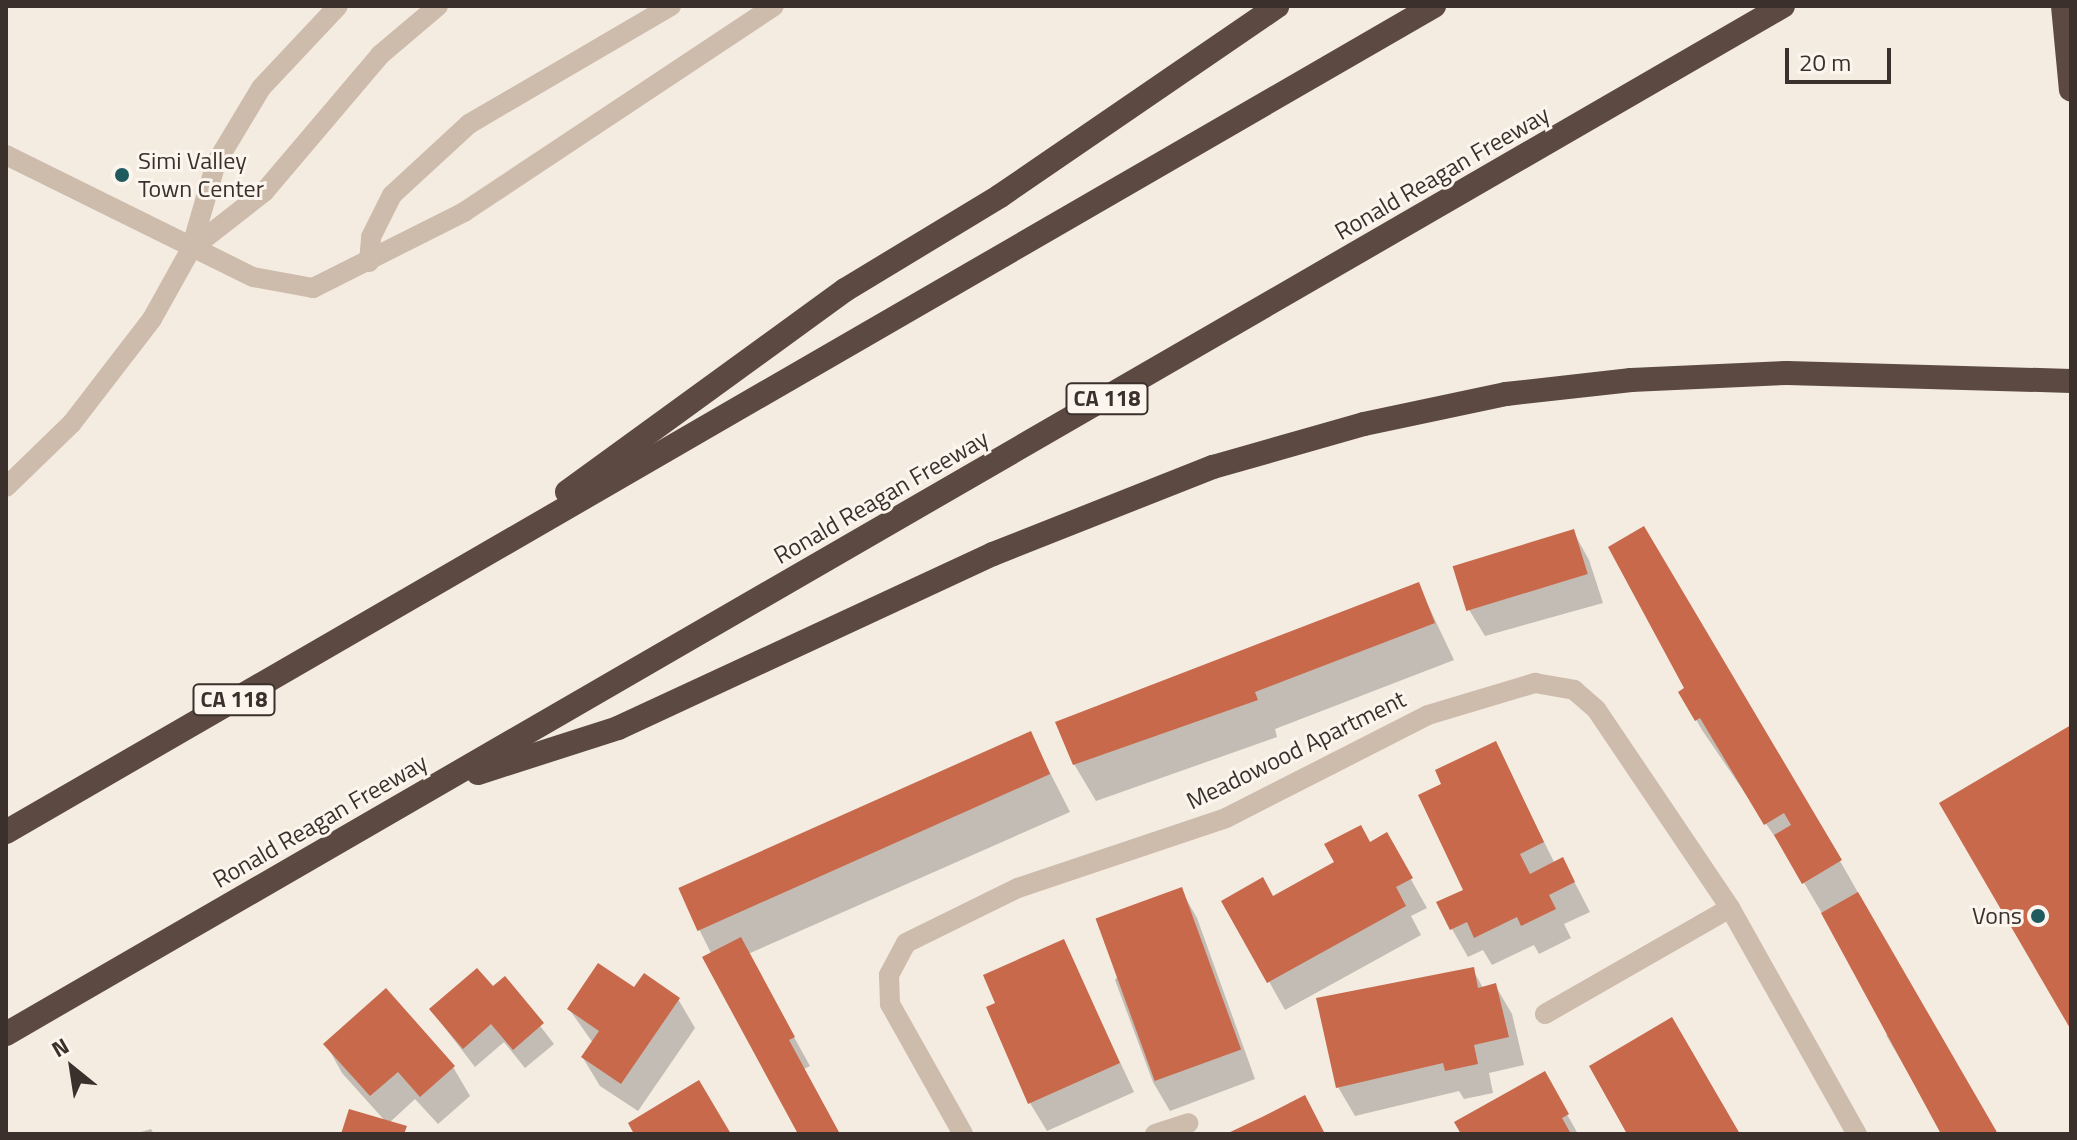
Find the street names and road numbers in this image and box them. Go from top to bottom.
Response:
street label: Ronald Reagan Freeway [1330,100,1554,246]
road number: CA 118 [1065,381,1149,417]
street label: Ronald Reagan Freeway [769,424,993,570]
road number: CA 118 [192,682,276,718]
street label: Meadowood Apartment [1182,684,1410,816]
street label: Ronald Reagan Freeway [208,748,432,894]

